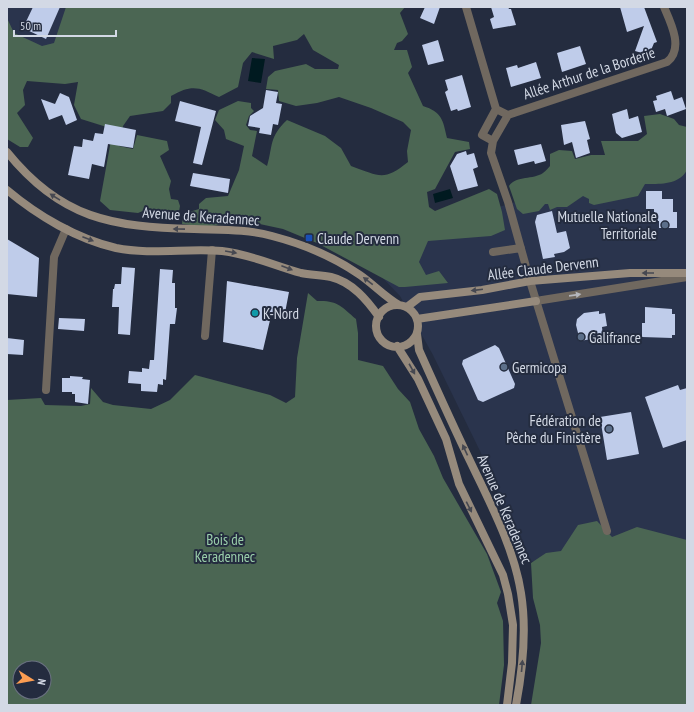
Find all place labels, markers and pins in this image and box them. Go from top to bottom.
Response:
place label: Mutuelle Nationale Territoriale [558,207,657,243]
marker: Mutuelle Nationale Territoriale [660,220,670,230]
place label: Claude Dervenn [317,229,399,248]
marker: Claude Dervenn [304,233,314,243]
place label: K-Nord [263,304,299,323]
marker: K-Nord [250,308,260,318]
place label: Galifrance [589,328,641,347]
marker: Galifrance [576,332,586,342]
place label: Germicopa [512,358,567,377]
marker: Germicopa [499,362,509,372]
place label: Fédération de Pêche du Finistère [506,411,601,447]
marker: Fédération de Pêche du Finistère [604,424,614,434]

